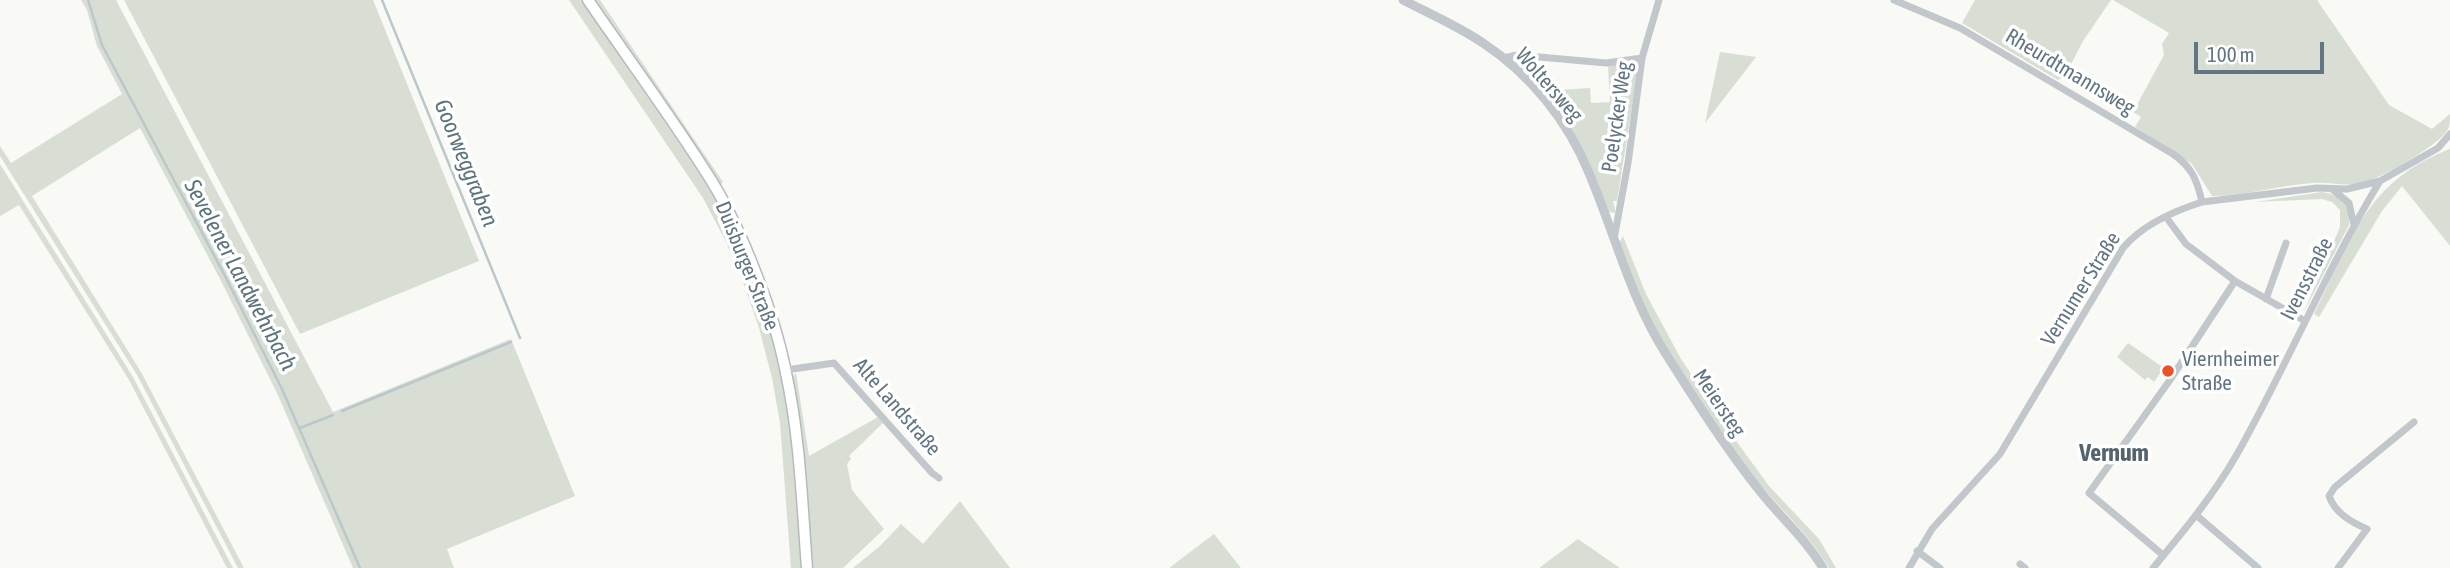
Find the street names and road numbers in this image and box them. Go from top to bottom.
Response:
street label: Rheurdtmannsweg [2001,24,2139,120]
street label: Woltersweg [1510,43,1588,127]
street label: Poelycker Weg [1597,60,1637,174]
street label: Duisburger Straße [710,198,784,334]
street label: Vernumer Straße [2036,228,2126,350]
street label: Ivensstraße [2275,233,2339,325]
street label: Alte Landstraße [848,353,946,461]
street label: Meiersteg [1687,364,1751,442]

